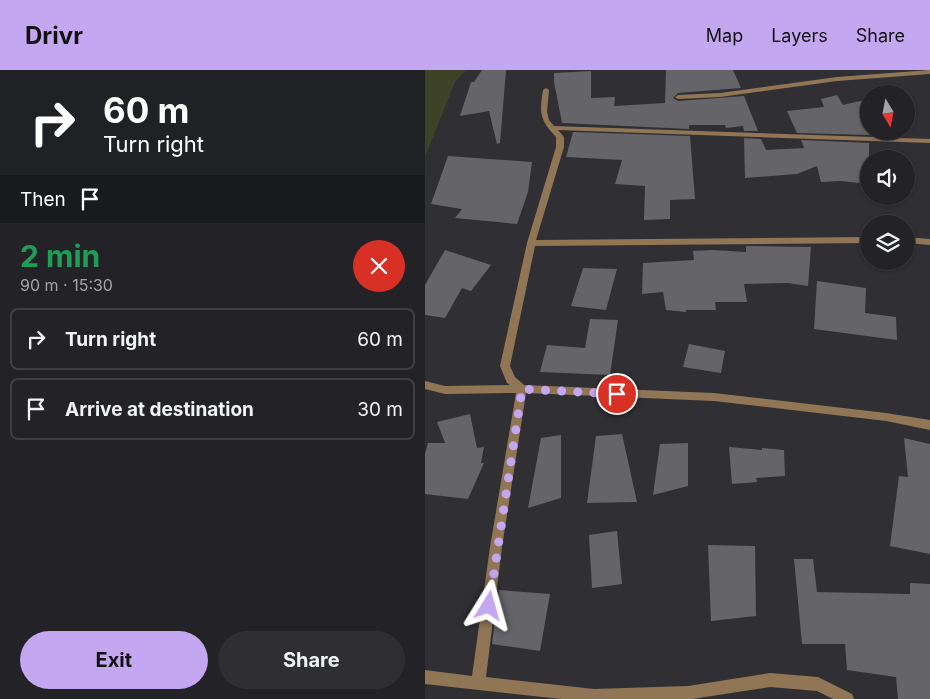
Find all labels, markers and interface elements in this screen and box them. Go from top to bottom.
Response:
text: Drivr [25,21,83,50]
text: Map [706,25,743,46]
text: Layers [771,25,828,46]
text: Share [856,25,905,46]
north arrow [860,85,915,140]
map controls [860,85,915,270]
text: 60 m [103,89,190,131]
icon: right [20,90,85,155]
text: Turn right [103,131,204,157]
button: sound [860,150,915,205]
icon: arrive [76,185,104,213]
text: Then [20,188,66,211]
button: layers [860,215,915,270]
text: 2 min [20,238,100,274]
button: close [353,240,405,292]
text: 90 m · 15:30 [20,275,113,295]
icon: right [22,325,50,353]
text: Turn right [65,328,156,351]
text: 60 m [357,328,403,351]
pin [596,373,638,415]
icon: arrive [603,380,631,408]
icon: arrive [22,395,50,423]
text: Arrive at destination [65,398,254,421]
text: 30 m [357,398,403,421]
position arrow [462,579,514,631]
button: Exit [20,631,208,689]
button: Share [218,631,405,689]

